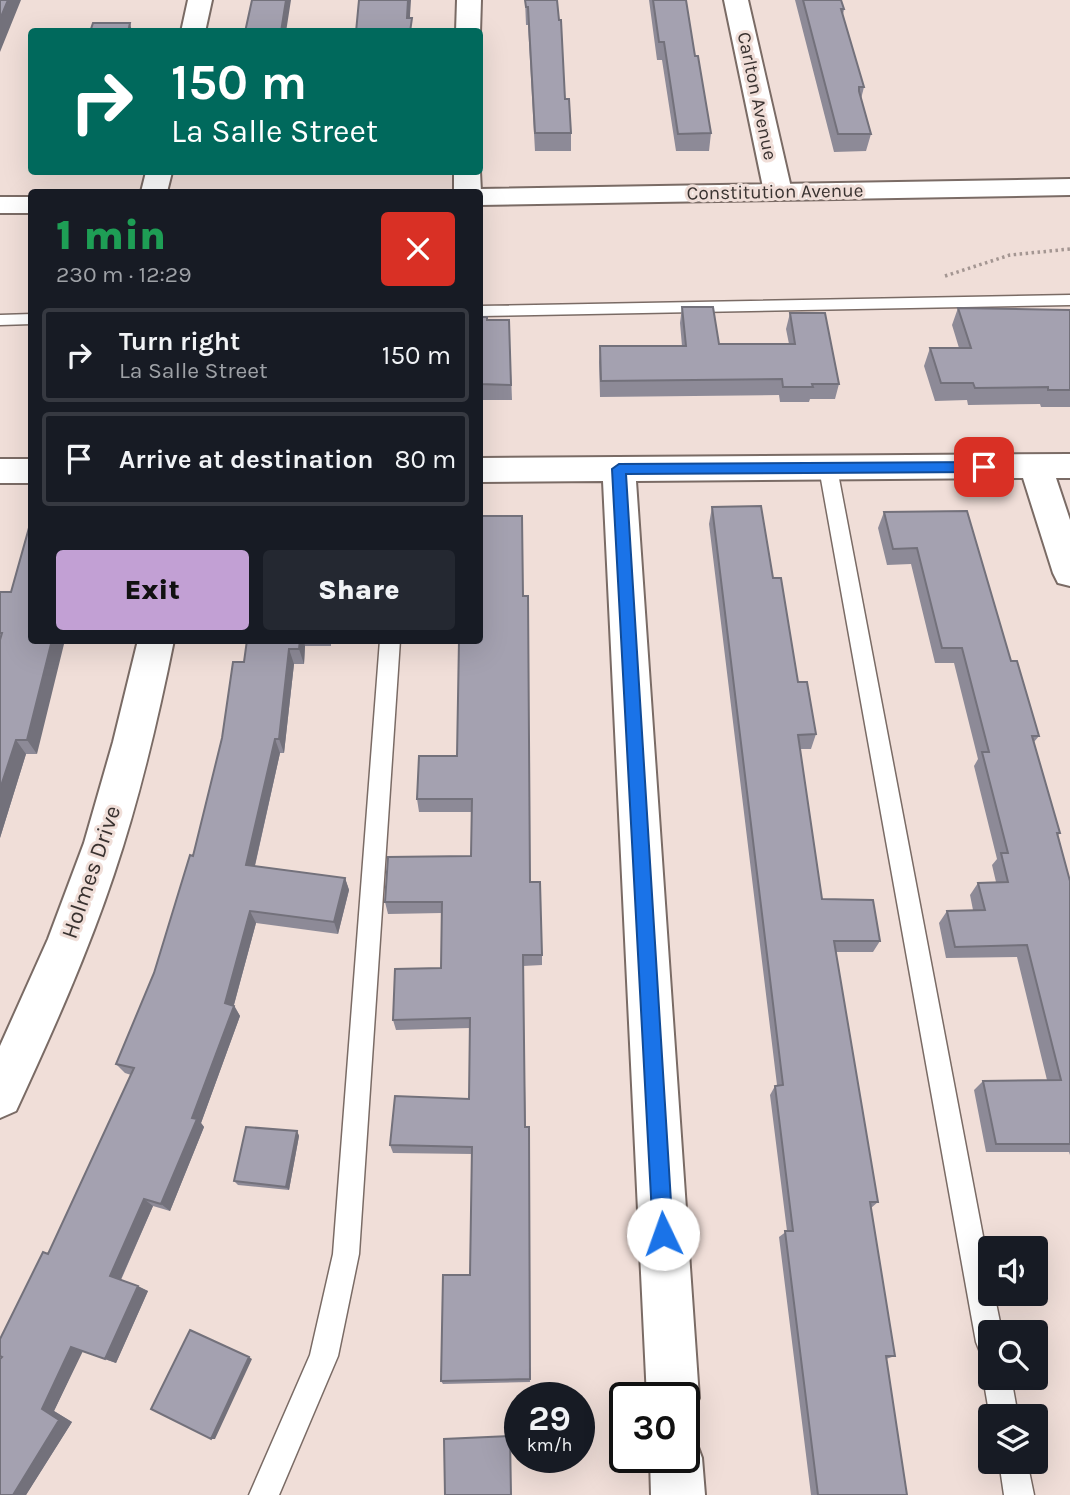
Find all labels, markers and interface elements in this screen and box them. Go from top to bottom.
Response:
street label: Carlton Avenue [733,30,781,162]
text: 150 m [171,54,307,111]
icon: right [56,56,147,147]
text: La Salle Street [171,113,378,150]
street label: Constitution Avenue [687,179,863,205]
text: 1 min [56,210,166,260]
button: close [381,212,455,286]
text: 230 m · 12:29 [56,261,191,288]
text: Turn right [119,326,240,357]
icon: right [60,336,98,374]
text: 150 m [382,340,451,371]
text: La Salle Street [119,357,268,384]
pin [954,437,1014,497]
icon: arrive [60,440,98,478]
text: Arrive at destination [119,444,373,475]
text: 80 m [394,444,456,475]
icon: arrive [965,448,1003,486]
button: Exit [56,550,249,630]
button: Share [263,550,455,630]
street label: Holmes Drive [56,802,126,942]
position arrow [626,1197,700,1271]
map controls [978,1236,1048,1474]
button: sound [978,1236,1048,1306]
button: search [978,1320,1048,1390]
speed limit sign: 30 [609,1382,700,1473]
text: 29 [528,1398,571,1439]
button: layers [978,1404,1048,1474]
text: km/h [527,1434,572,1456]

